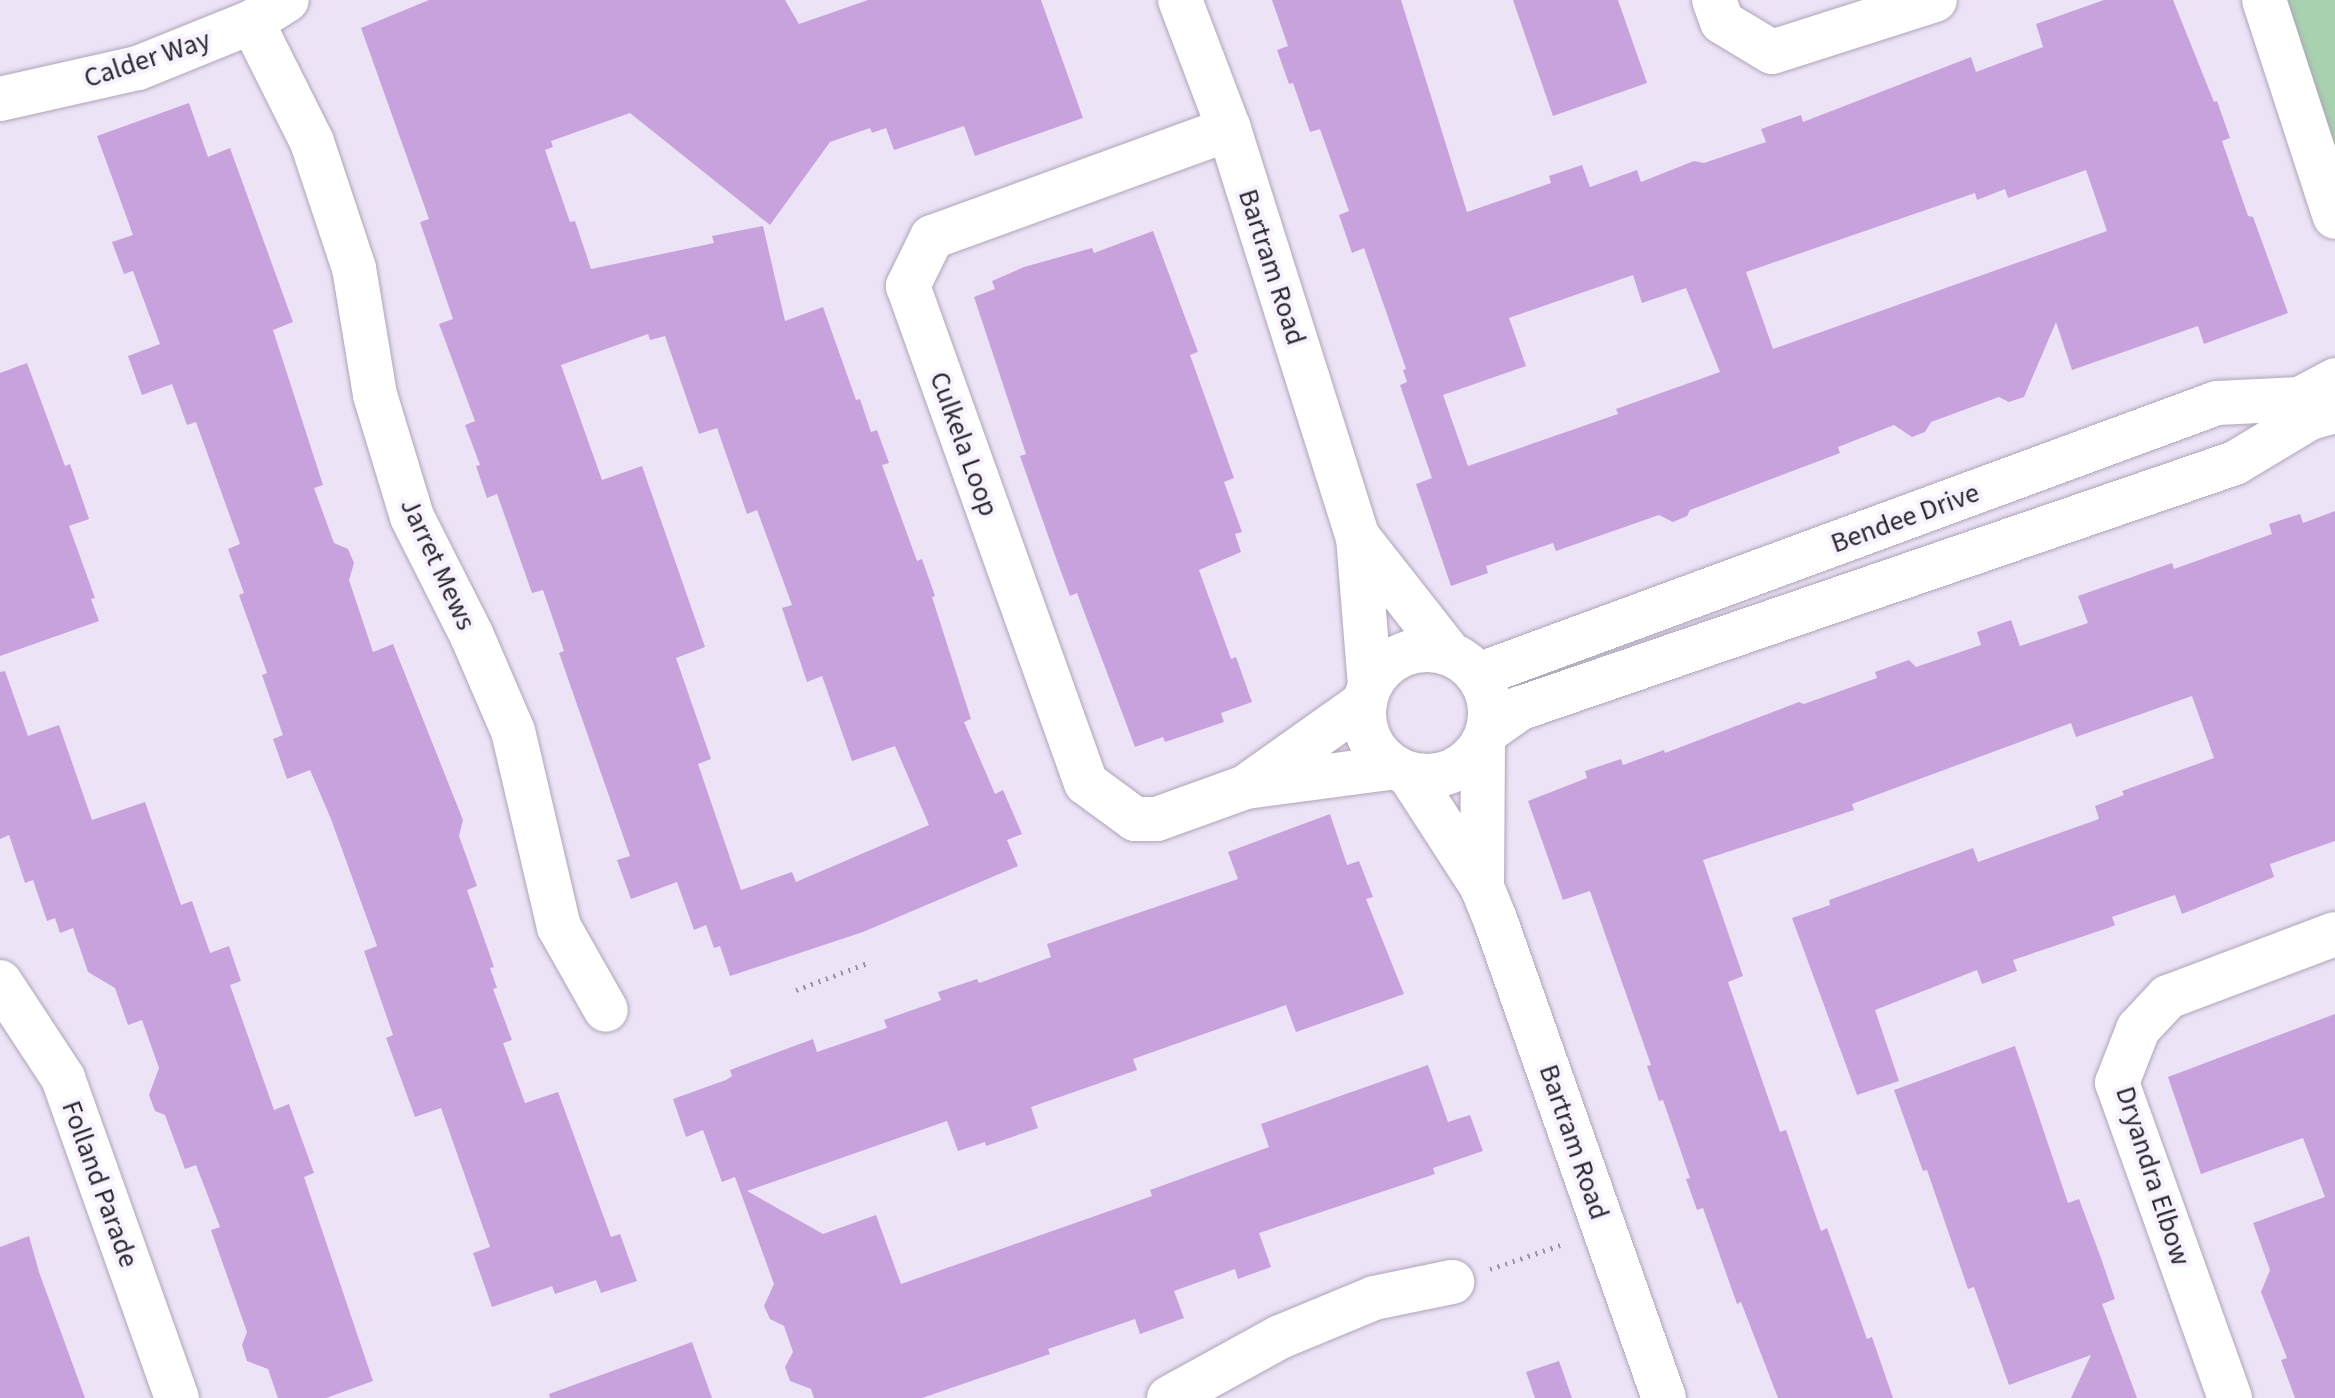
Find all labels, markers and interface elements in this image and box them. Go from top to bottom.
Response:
street label: Calder Way [80,23,214,95]
street label: Bartram Road [1231,185,1313,349]
street label: Culkela Loop [922,367,1006,521]
street label: Bendee Drive [1826,476,1984,560]
street label: Jarret Mews [393,493,483,635]
street label: Bartram Road [1532,1060,1616,1224]
street label: Dryandra Elbow [2108,1082,2198,1270]
street label: Folland Parade [54,1096,146,1272]

